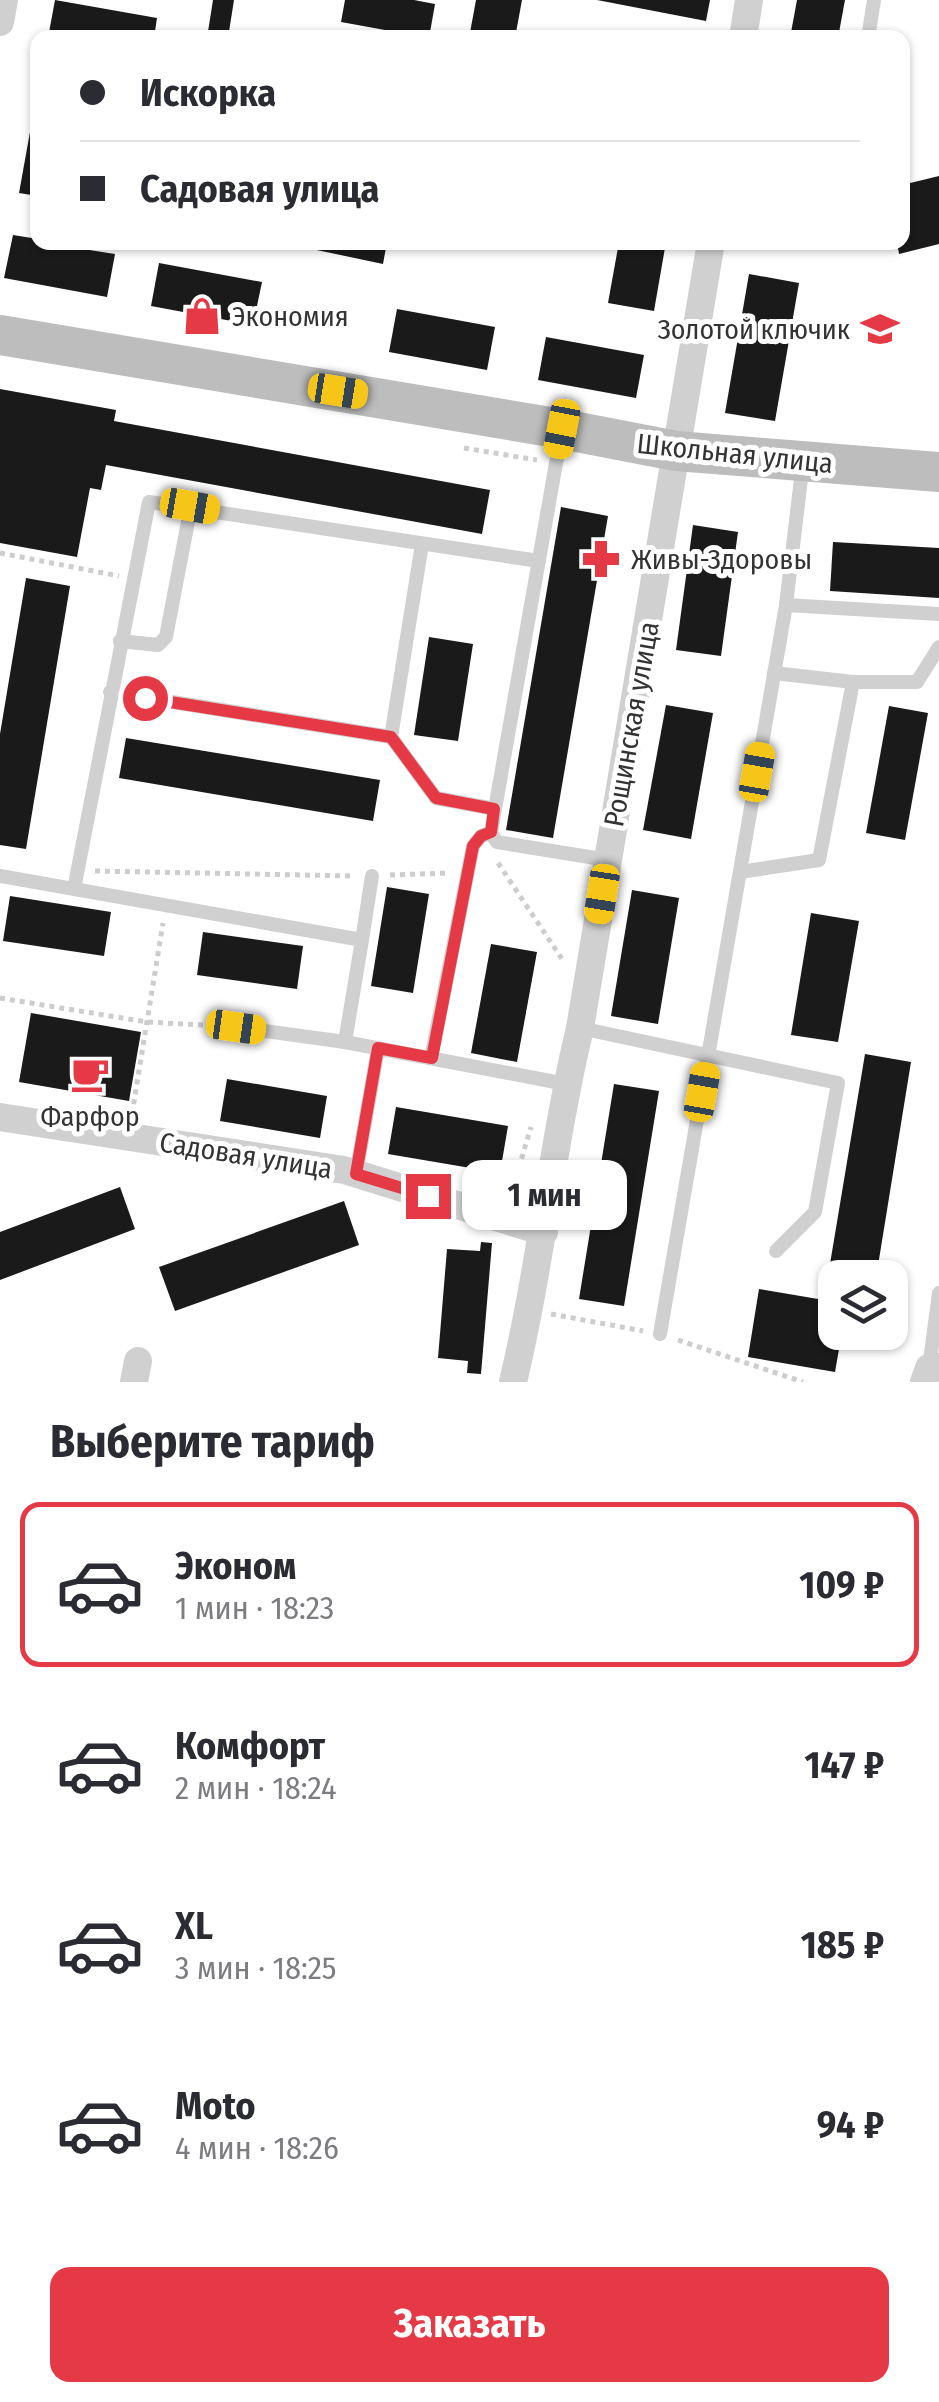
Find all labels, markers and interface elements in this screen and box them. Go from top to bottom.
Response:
text: Искорка [140,70,276,116]
text: Садовая улица [140,166,379,212]
shop icon: Экономия [181,295,223,337]
place label: Экономия [232,300,349,333]
school or university icon: Золотой ключик [859,308,901,350]
place label: Золотой ключик [657,313,850,346]
car [306,371,370,411]
car [542,397,582,461]
street label: Школьная улица [635,427,835,480]
car [158,486,222,526]
pharmacy icon: Живы-Здоровы [580,538,622,580]
place label: Живы-Здоровы [631,543,812,576]
street label: Рощинская улица [597,619,666,829]
route start [123,676,168,721]
car [737,740,777,804]
car [582,862,622,926]
car [204,1008,268,1046]
cafe icon: Фарфор [69,1053,111,1095]
car [682,1060,722,1124]
place label: Фарфор [40,1100,140,1133]
street label: Садовая улица [157,1126,335,1185]
callout: 1 мин [463,1161,628,1231]
route end [406,1174,451,1219]
text: 1 мин [508,1176,581,1214]
map controls [818,1260,908,1350]
button: layers [818,1260,908,1350]
text: Выберите тариф [50,1415,375,1469]
icon: car [55,1540,145,1630]
text: Эконом [175,1543,296,1589]
text: 109 ₽ [799,1562,884,1608]
text: 1 мин · 18:23 [175,1589,334,1627]
icon: car [55,1720,145,1810]
text: Комфорт [175,1723,325,1769]
text: 147 ₽ [805,1742,884,1788]
text: 2 мин · 18:24 [175,1769,336,1807]
icon: car [55,1900,145,1990]
text: XL [175,1903,213,1949]
text: 185 ₽ [801,1922,884,1968]
text: 3 мин · 18:25 [175,1949,337,1987]
icon: car [55,2080,145,2170]
text: Moto [175,2083,256,2129]
text: 94 ₽ [817,2102,884,2148]
text: 4 мин · 18:26 [175,2129,339,2167]
button: Заказать [50,2267,889,2382]

